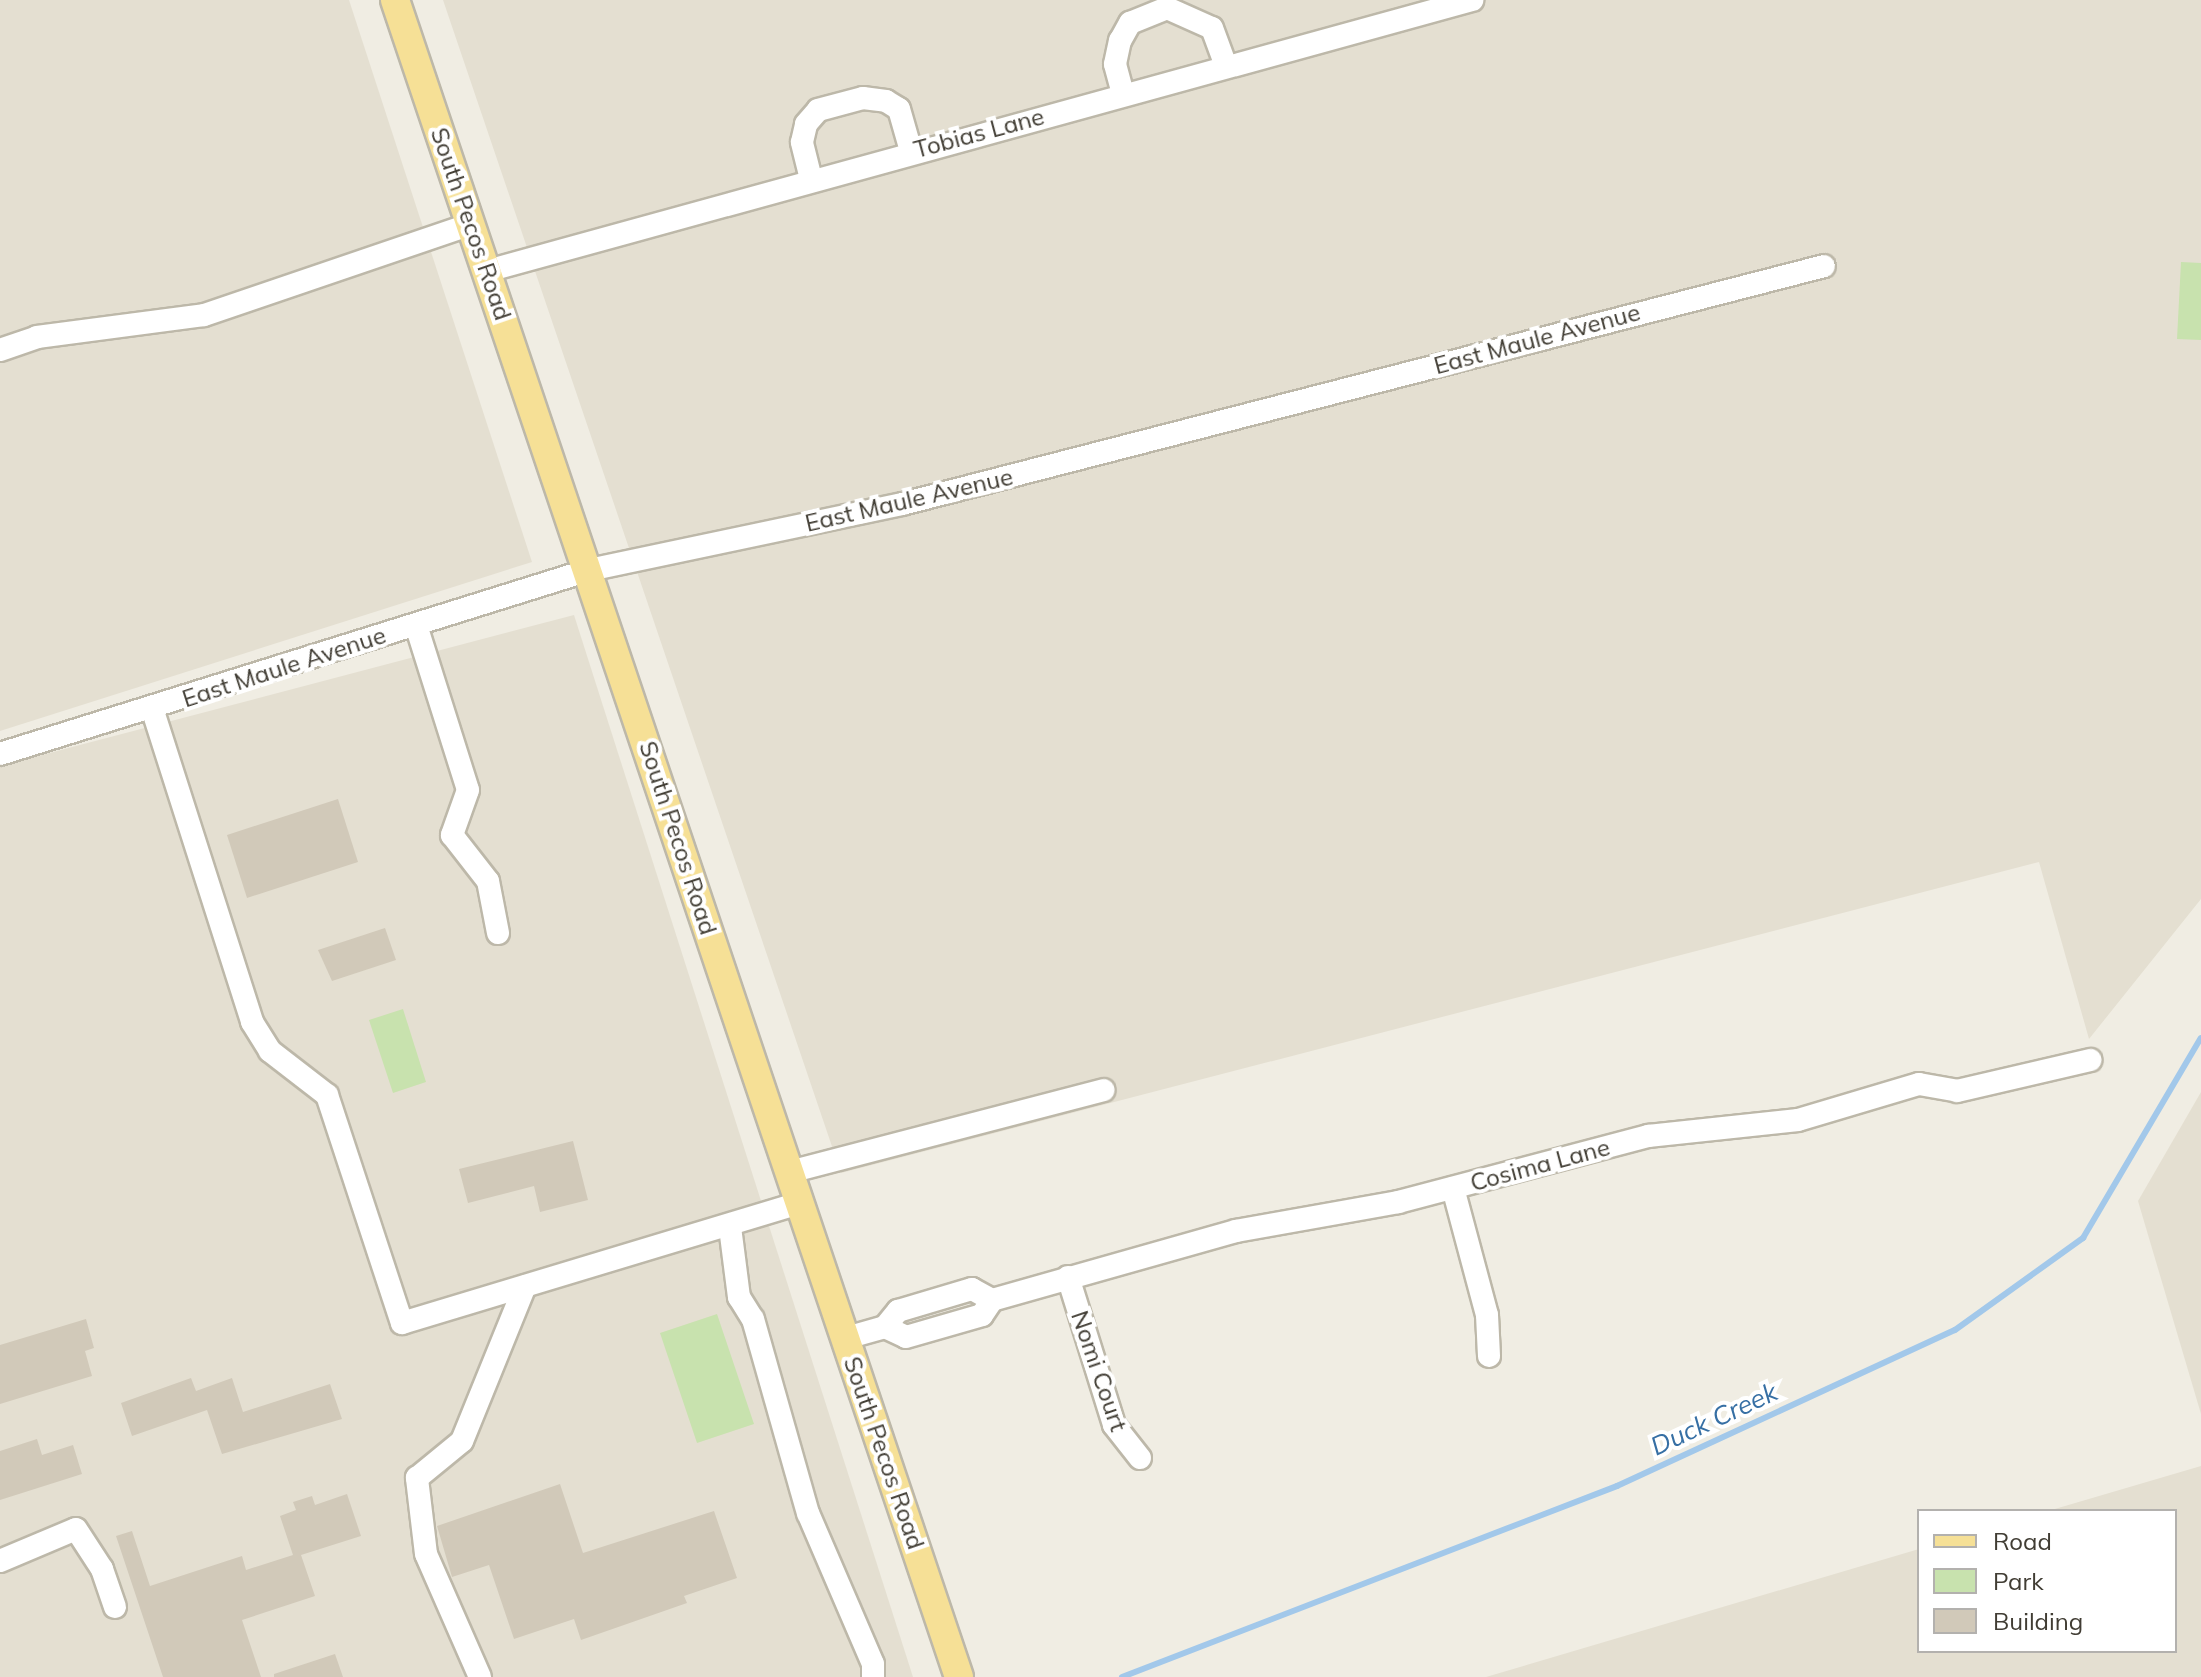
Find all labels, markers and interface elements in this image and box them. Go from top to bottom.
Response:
street label: Tobias Lane [911,102,1047,164]
street label: South Pecos Road [425,124,517,324]
street label: East Maule Avenue [1431,298,1643,380]
street label: East Maule Avenue [802,462,1016,538]
street label: East Maule Avenue [179,621,389,713]
street label: South Pecos Road [633,738,723,938]
street label: Cosima Lane [1467,1133,1613,1197]
street label: Nomi Court [1065,1307,1133,1435]
street label: South Pecos Road [838,1353,930,1553]
water label: Duck Creek [1646,1376,1782,1462]
legend [1917,1509,2177,1653]
text: Road [1993,1526,2052,1556]
text: Park [1993,1566,2044,1596]
text: Building [1993,1606,2083,1636]

